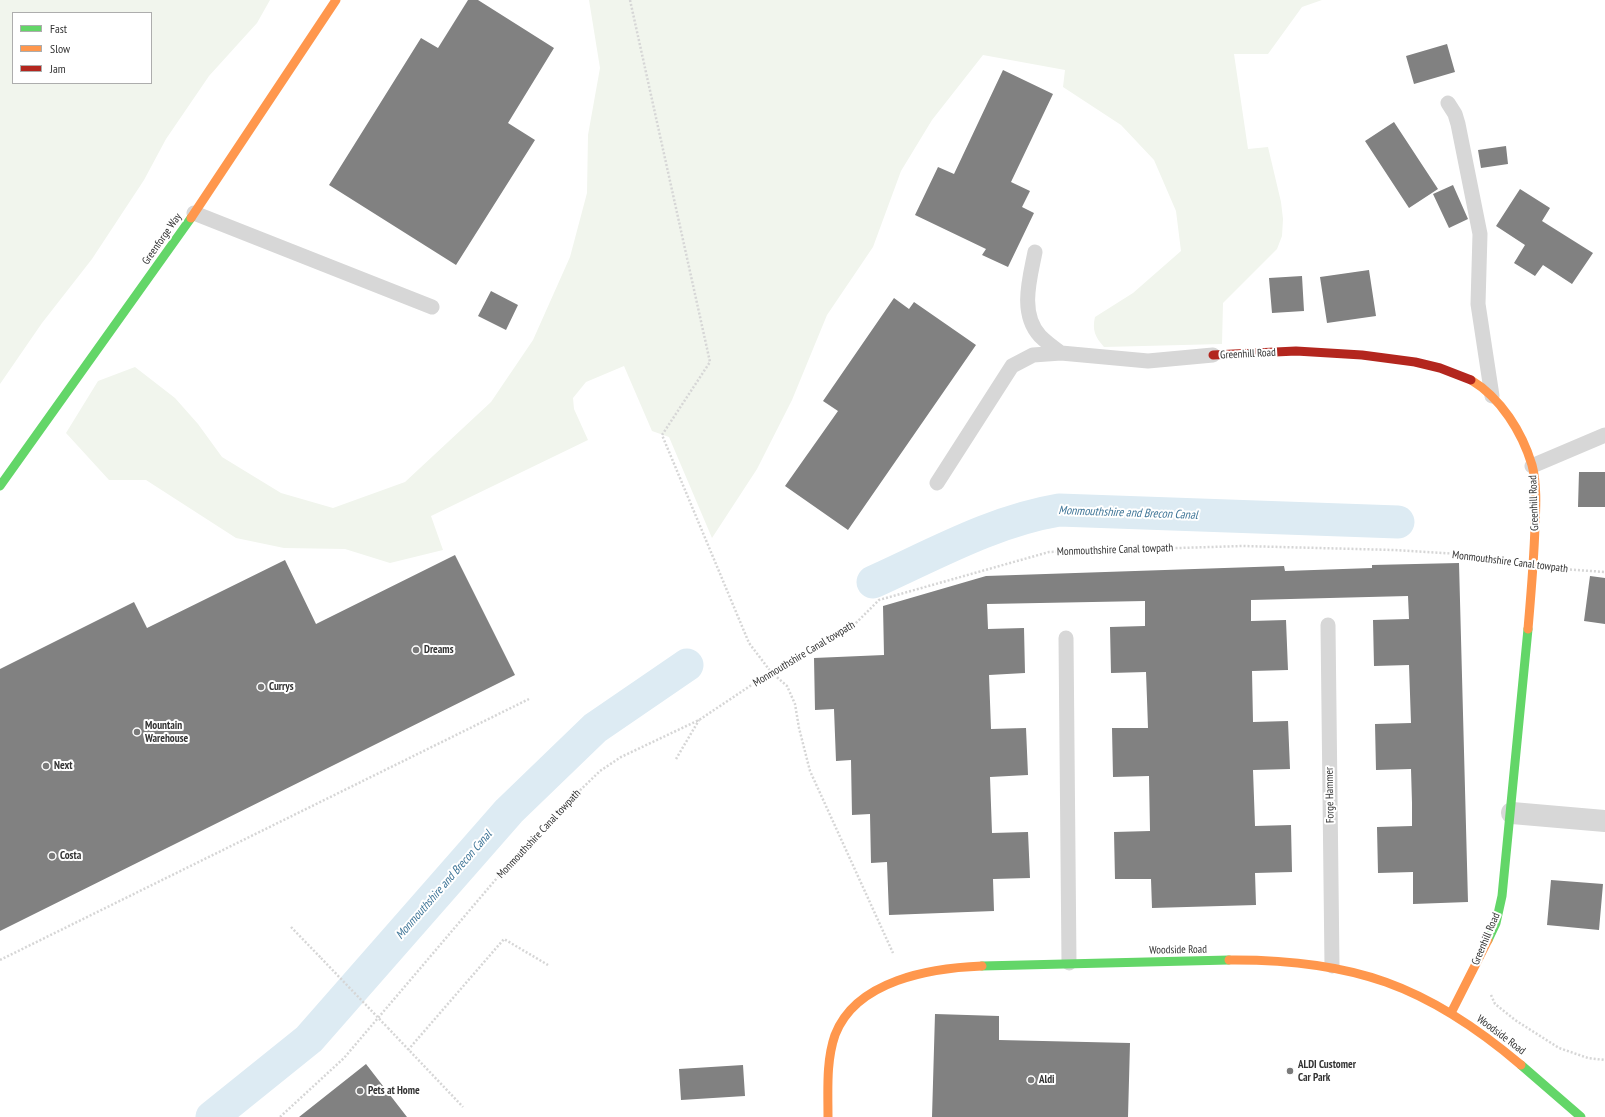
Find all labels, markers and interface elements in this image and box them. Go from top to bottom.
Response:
legend [12,12,152,84]
text: Fast [50,21,67,36]
text: Slow [50,41,70,56]
text: Jam [50,61,66,76]
street label: Greenforge Way [139,211,185,267]
street label: Greenhill Road [1220,346,1276,362]
street label: Greenhill Road [1526,475,1542,531]
water label: Monmouthshire and Brecon Canal [1058,503,1198,523]
street label: Monmouthshire Canal towpath [1057,541,1173,559]
street label: Monmouthshire Canal towpath [1451,548,1569,576]
street label: Monmouthshire Canal towpath [751,618,857,690]
place label: Dreams [424,643,454,657]
marker: Dreams [411,645,421,655]
place label: Currys [269,680,294,694]
marker: Currys [256,682,266,692]
place label: Mountain Warehouse [145,719,188,745]
marker: Mountain Warehouse [132,727,142,737]
place label: Next [54,759,73,773]
marker: Next [41,761,51,771]
street label: Forge Hammer [1323,767,1337,823]
street label: Monmouthshire Canal towpath [494,787,584,881]
water label: Monmouthshire and Brecon Canal [393,828,495,942]
place label: Costa [60,849,81,863]
marker: Costa [47,851,57,861]
street label: Greenhill Road [1469,911,1503,967]
street label: Woodside Road [1149,943,1207,957]
street label: Woodside Road [1474,1012,1528,1058]
place label: ALDI Customer Car Park [1298,1058,1356,1084]
marker: ALDI Customer Car Park [1285,1066,1295,1076]
place label: Aldi [1039,1073,1055,1087]
marker: Aldi [1026,1075,1036,1085]
place label: Pets at Home [368,1084,420,1098]
marker: Pets at Home [355,1086,365,1096]

